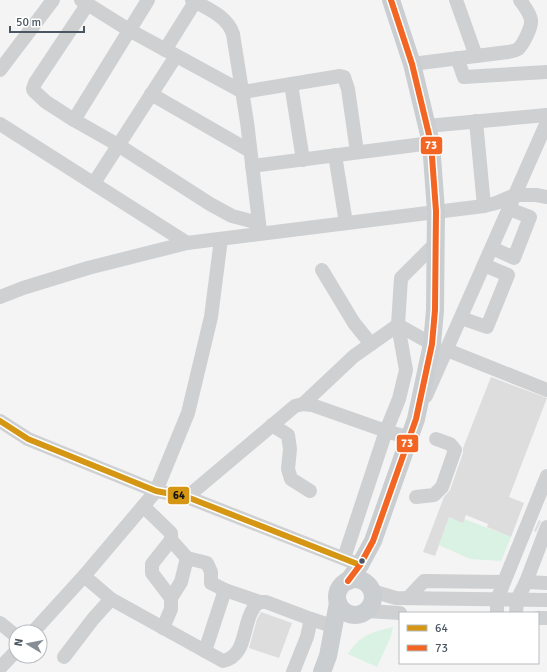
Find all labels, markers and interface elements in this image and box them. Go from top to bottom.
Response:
scale bar [10,8,84,34]
text: 50 m [16,15,41,30]
line badge: 73 [420,136,443,155]
text: 73 [425,139,437,152]
line badge: 73 [396,434,419,453]
text: 73 [401,437,413,450]
line badge: 64 [167,486,190,505]
text: 64 [173,489,185,502]
unlabelled marker [357,556,367,566]
legend [399,612,539,664]
text: 64 [435,621,448,636]
north arrow [8,624,48,664]
text: N [12,637,26,647]
text: 73 [435,641,448,656]

